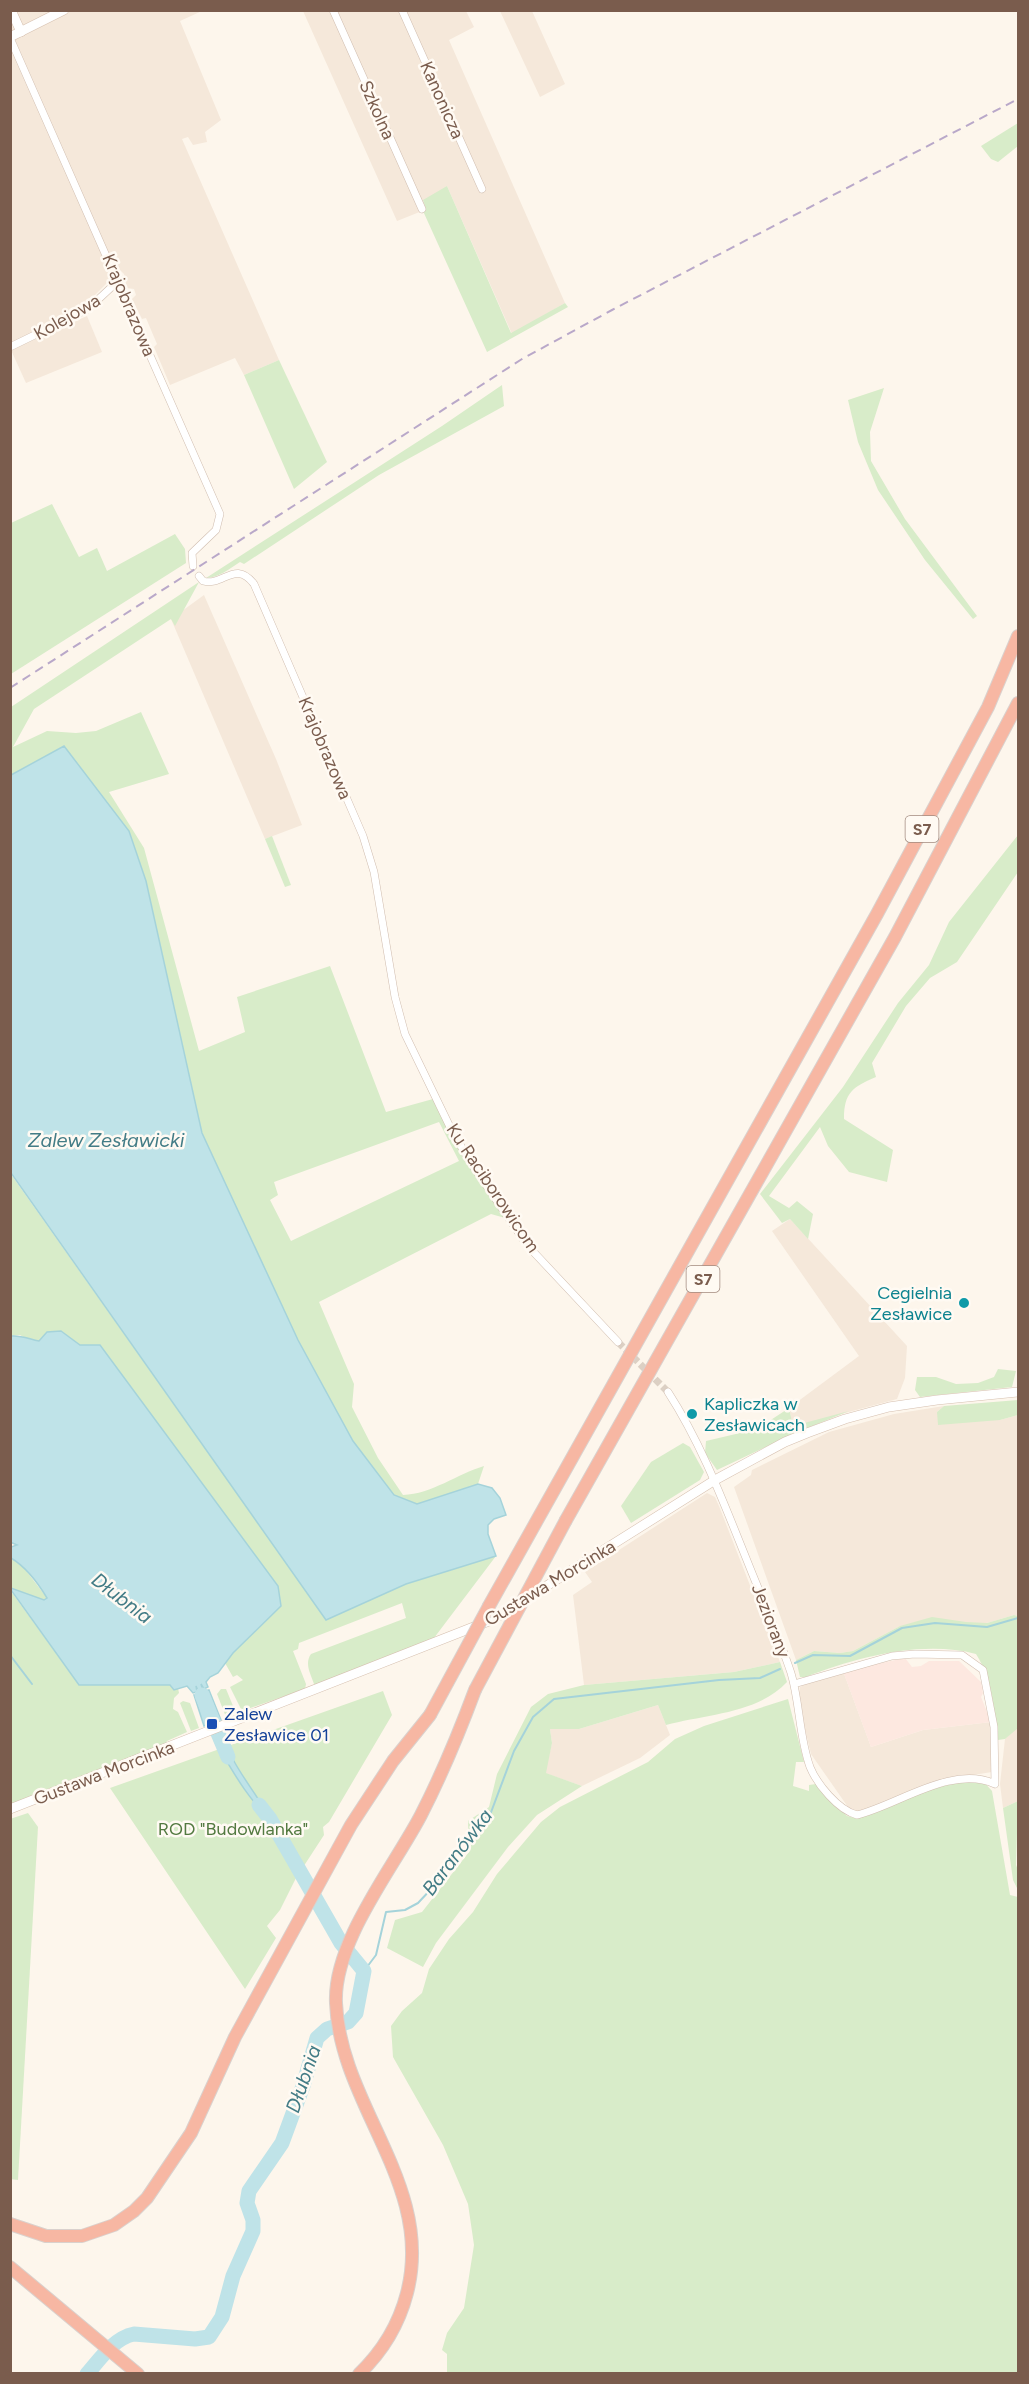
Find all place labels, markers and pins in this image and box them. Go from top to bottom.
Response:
place label: Cegielnia Zesławice [870,1282,952,1325]
marker: Cegielnia Zesławice [957,1296,971,1310]
place label: Kapliczka w Zesławicach [704,1393,805,1436]
marker: Kapliczka w Zesławicach [685,1407,699,1421]
place label: Zalew Zesławice 01 [224,1703,329,1746]
marker: Zalew Zesławice 01 [205,1717,219,1731]

